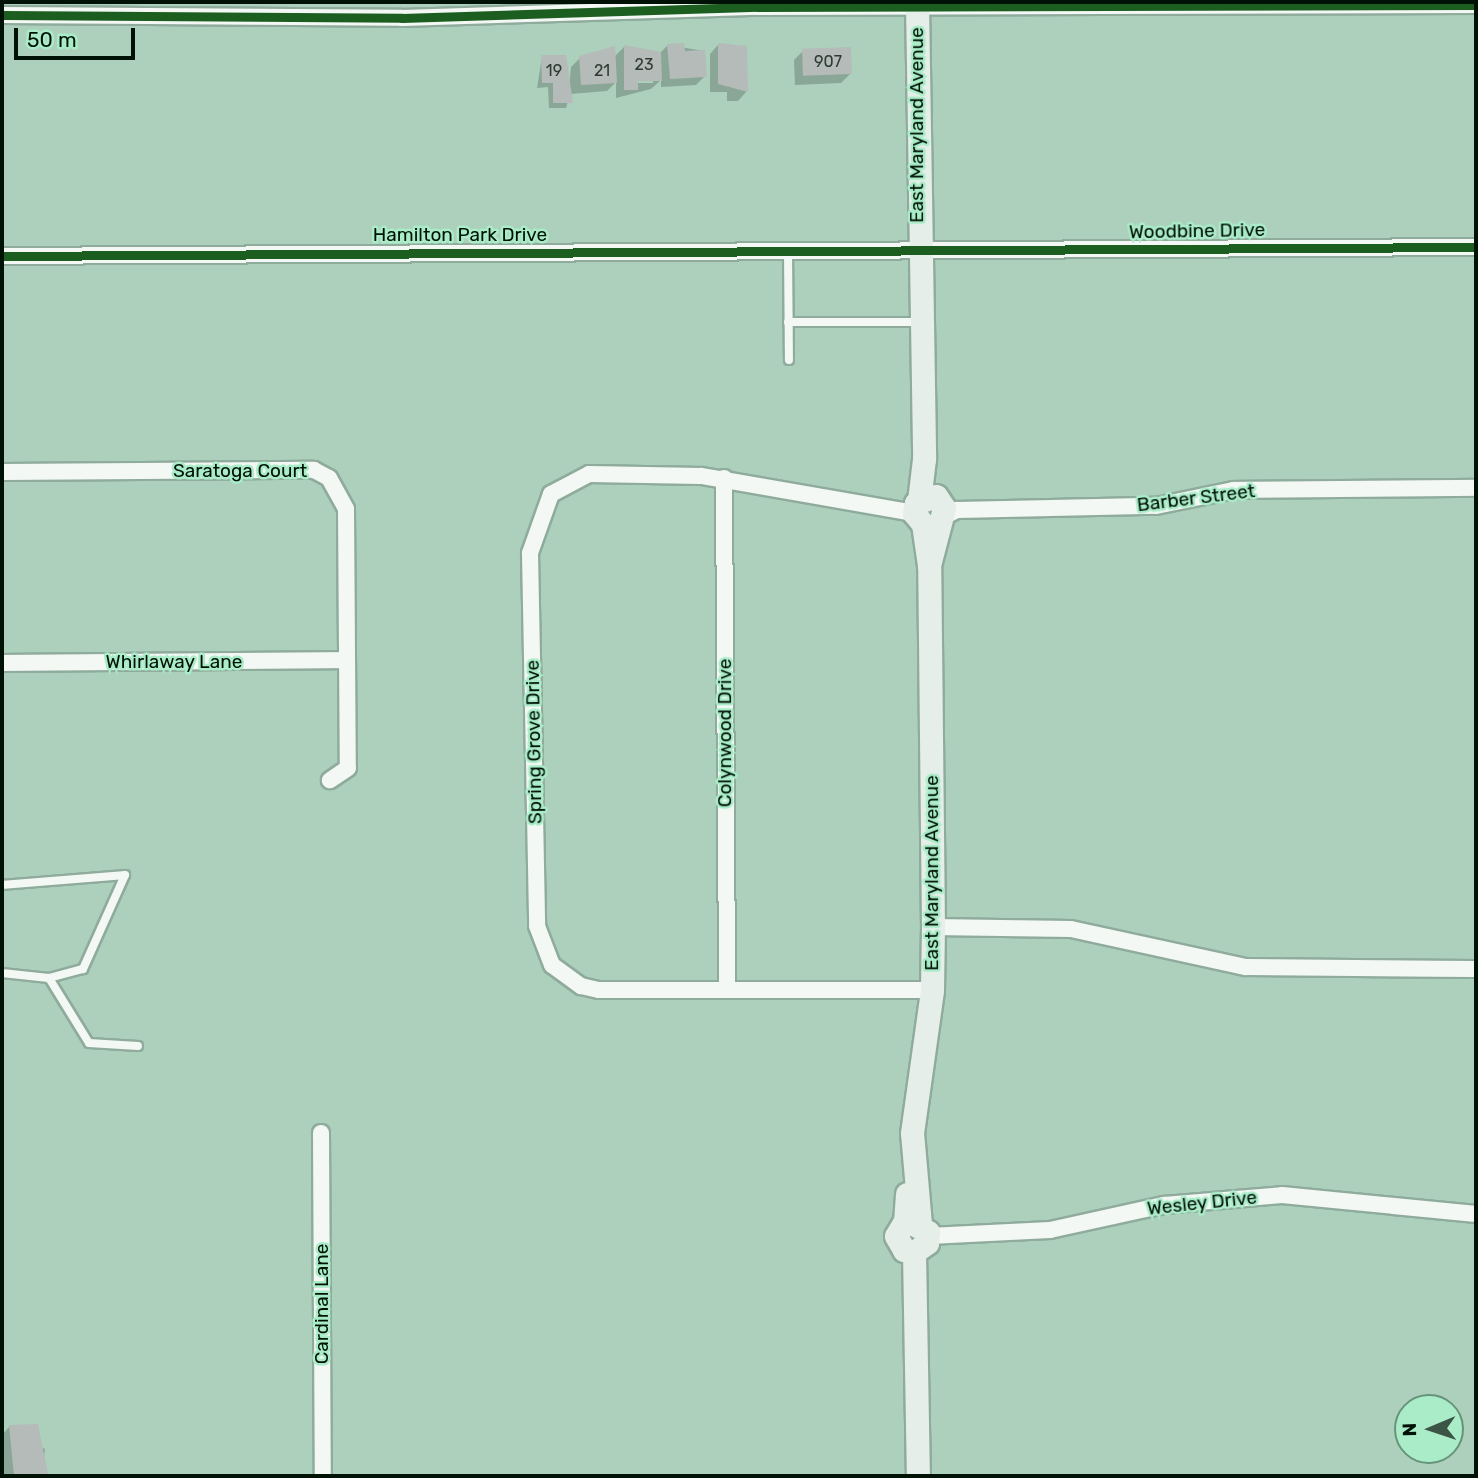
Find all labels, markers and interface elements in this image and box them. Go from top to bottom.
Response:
scale bar [18,14,138,58]
text: 50 m [27,27,77,52]
street label: East Maryland Avenue [906,27,928,223]
house number: 907 [814,52,842,72]
house number: 23 [634,55,654,75]
house number: 19 [546,61,562,81]
house number: 21 [594,61,610,81]
street label: Woodbine Drive [1129,218,1265,244]
street label: Hamilton Park Drive [373,224,547,246]
street label: Saratoga Court [173,460,307,482]
street label: Barber Street [1135,479,1257,517]
street label: Whirlaway Lane [105,651,243,673]
street label: Colynwood Drive [714,659,736,807]
street label: Spring Grove Drive [521,660,547,824]
street label: East Maryland Avenue [921,775,943,971]
street label: Wesley Drive [1146,1186,1258,1220]
street label: Cardinal Lane [311,1244,333,1364]
north arrow [1394,1394,1464,1464]
text: N [1398,1422,1421,1437]

